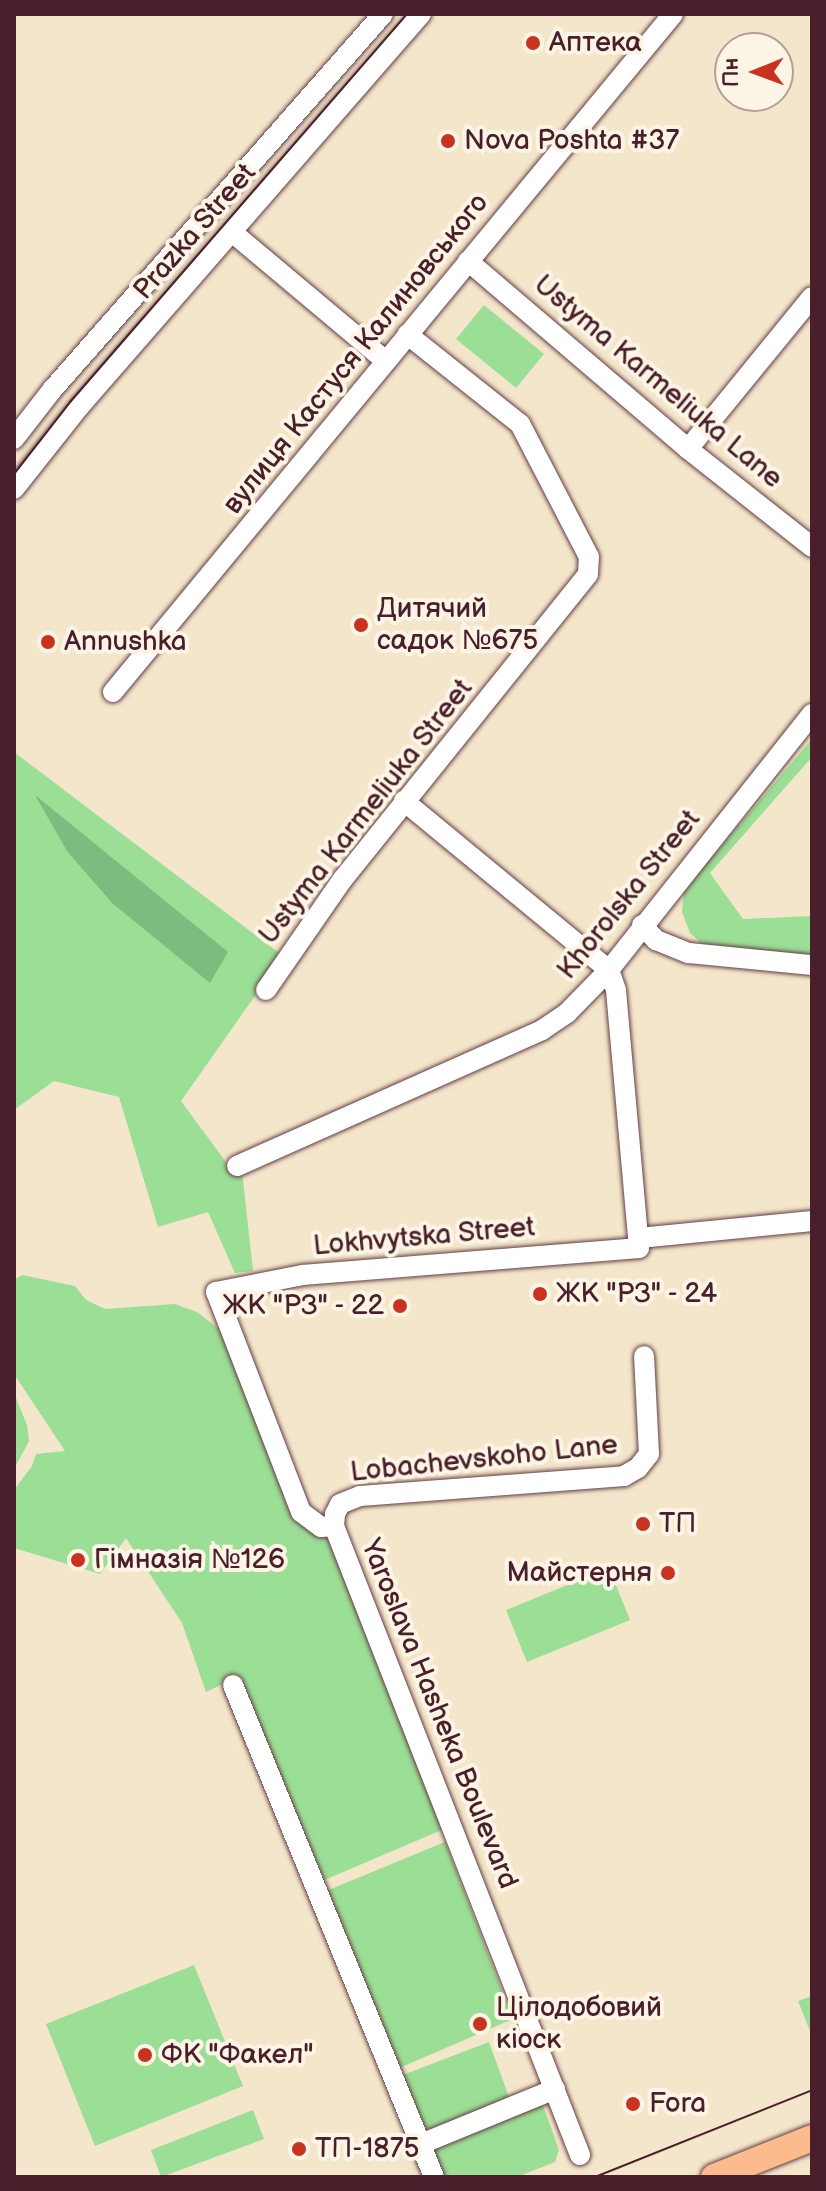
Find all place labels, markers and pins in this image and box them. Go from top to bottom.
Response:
place label: Аптека [549,26,642,60]
marker: Аптека [524,34,542,52]
place label: Nova Poshta #37 [464,124,679,158]
marker: Nova Poshta #37 [439,132,457,150]
place label: Дитячий садок №675 [377,592,538,658]
marker: Дитячий садок №675 [352,616,370,634]
place label: Annushka [64,625,187,659]
marker: Annushka [39,633,57,651]
place label: ЖК "РЗ" - 24 [556,1277,720,1311]
marker: ЖК "РЗ" - 24 [531,1285,549,1303]
place label: ЖК "РЗ" - 22 [220,1289,384,1323]
marker: ЖК "РЗ" - 22 [391,1297,409,1315]
place label: ТП [659,1507,696,1541]
marker: ТП [634,1515,652,1533]
place label: Гімназія №126 [94,1543,285,1577]
marker: Гімназія №126 [69,1551,87,1569]
place label: Майстерня [507,1556,652,1590]
marker: Майстерня [659,1564,677,1582]
place label: Цілодобовий кіоск [496,1991,662,2057]
marker: Цілодобовий кіоск [471,2015,489,2033]
place label: ФК "Факел" [161,2038,314,2072]
marker: ФК "Факел" [136,2046,154,2064]
place label: Fora [649,2087,706,2121]
marker: Fora [624,2095,642,2113]
place label: ТП-1875 [315,2132,419,2166]
marker: ТП-1875 [290,2140,308,2158]

